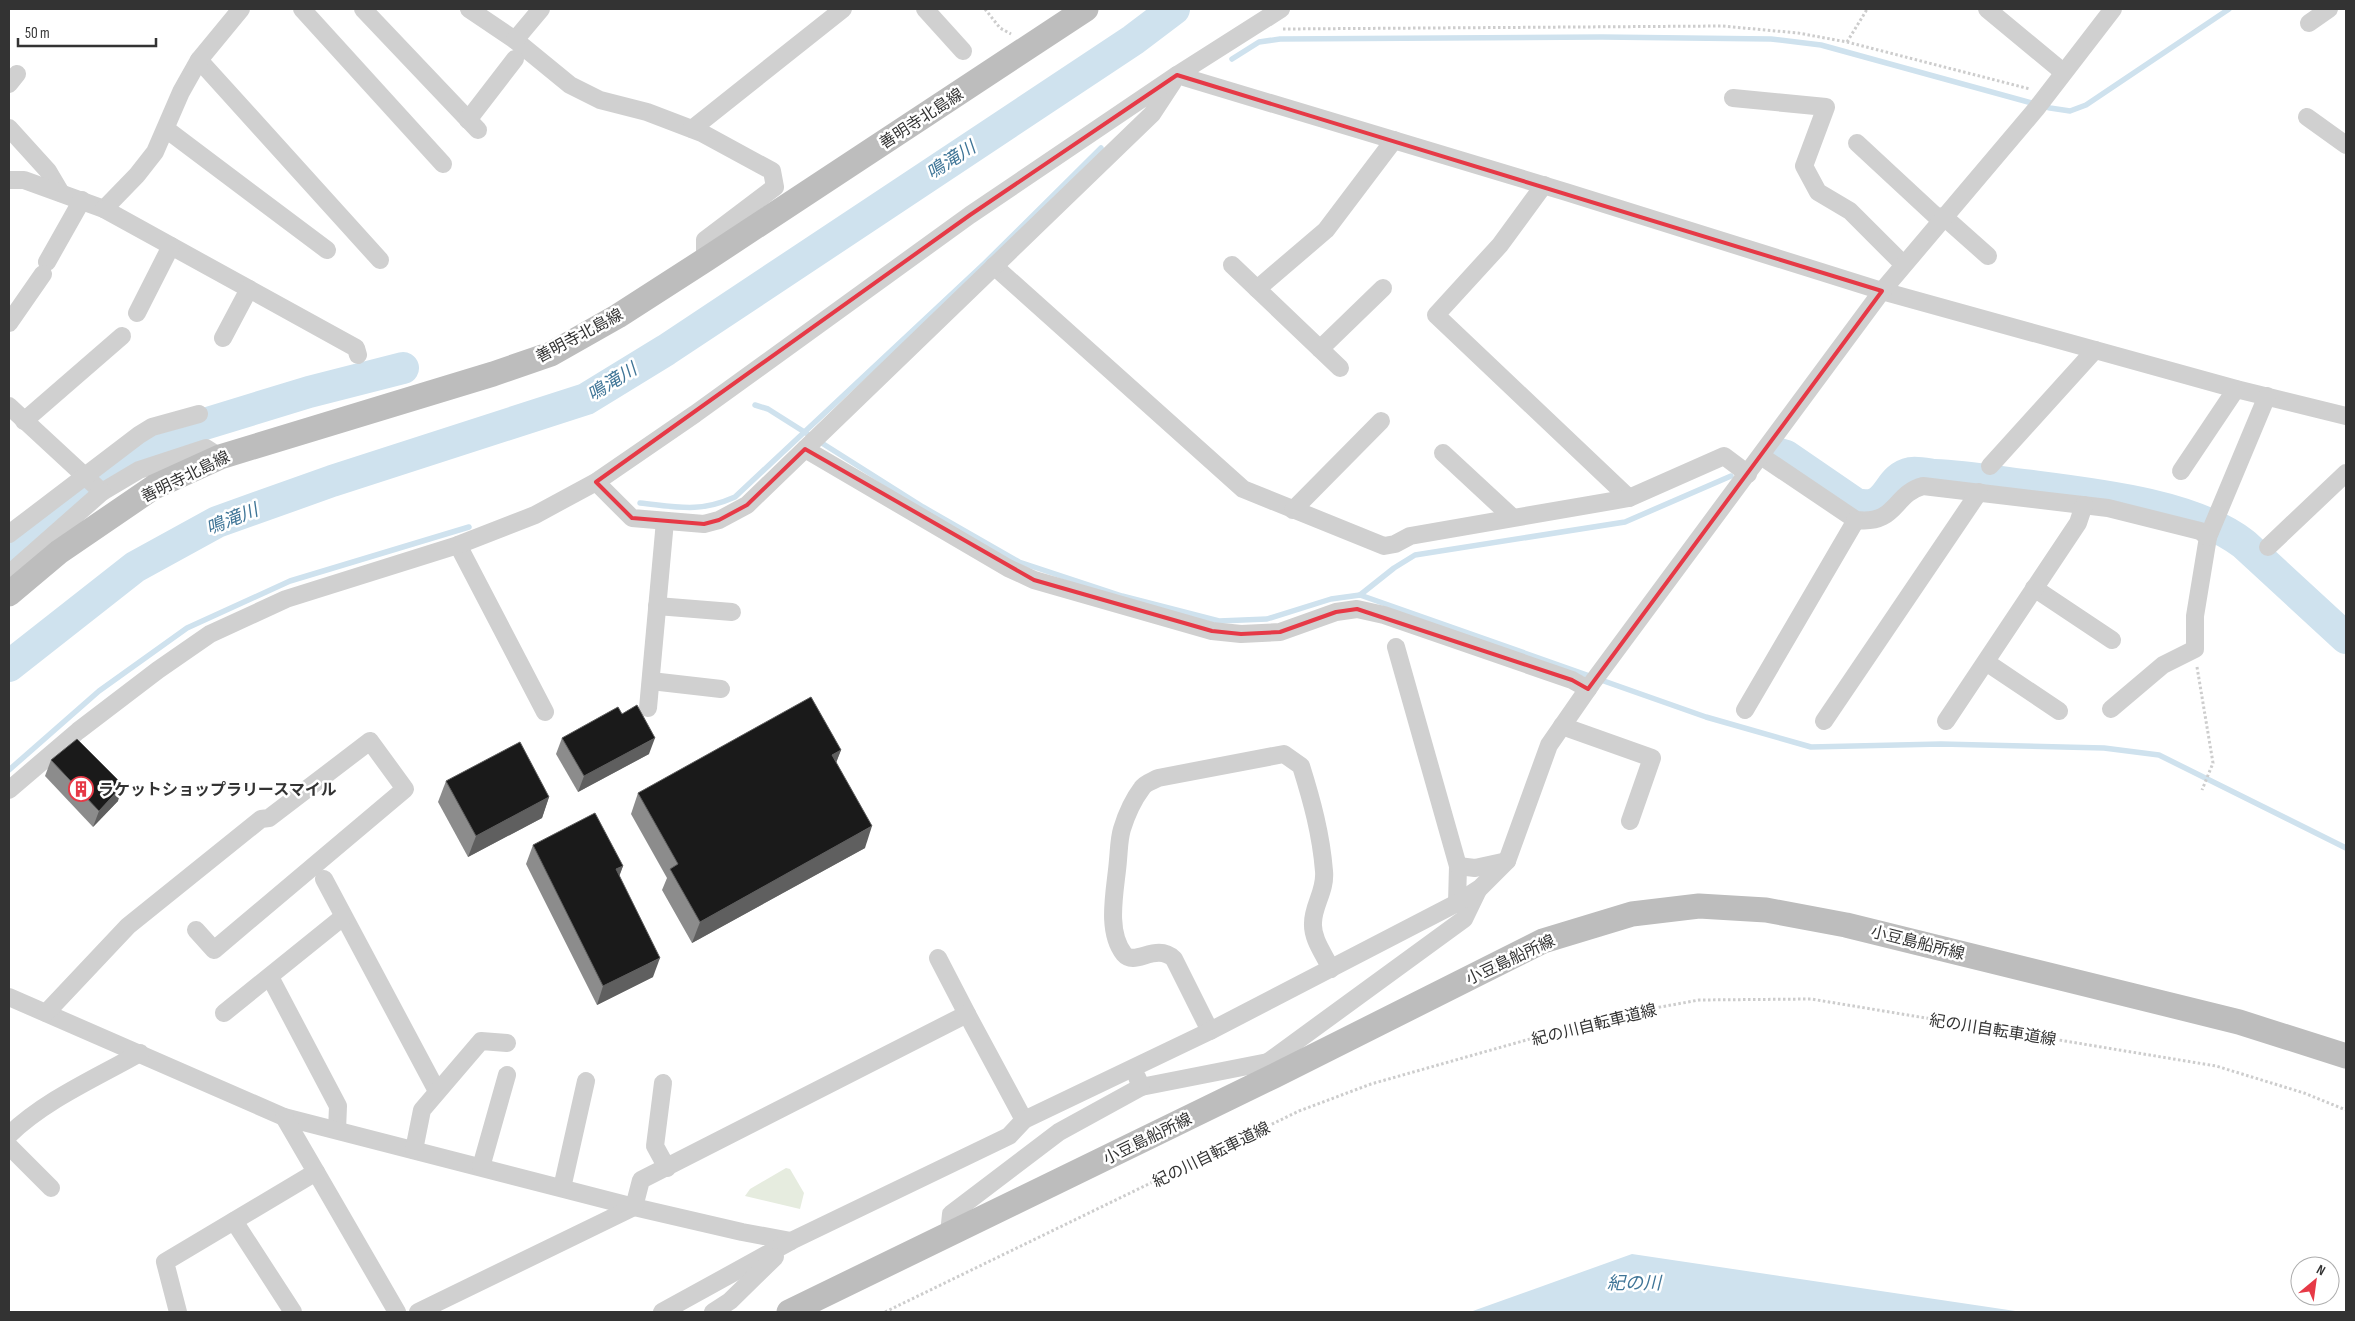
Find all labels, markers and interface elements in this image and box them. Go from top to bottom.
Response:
scale bar [18,15,155,47]
text: 50 m [25,24,50,43]
street label: 善明寺北島線 [876,85,967,153]
water label: 鳴滝川 [923,136,981,184]
street label: 善明寺北島線 [533,305,627,367]
water label: 鳴滝川 [584,358,642,406]
street label: 善明寺北島線 [138,448,233,507]
water label: 鳴滝川 [203,499,263,539]
building icon: ラケットショップラリースマイル [68,776,94,802]
place label: ラケットショップラリースマイル [98,781,337,800]
street label: 小豆島船所線 [1869,923,1967,964]
street label: 小豆島船所線 [1463,931,1558,989]
street label: 紀の川自転車道線 [1530,1001,1659,1050]
street label: 紀の川自転車道線 [1928,1011,2057,1050]
street label: 小豆島船所線 [1100,1110,1195,1169]
street label: 紀の川自転車道線 [1150,1119,1273,1192]
north arrow [2290,1256,2340,1306]
text: N [2314,1261,2328,1279]
water label: 紀の川 [1607,1273,1663,1294]

